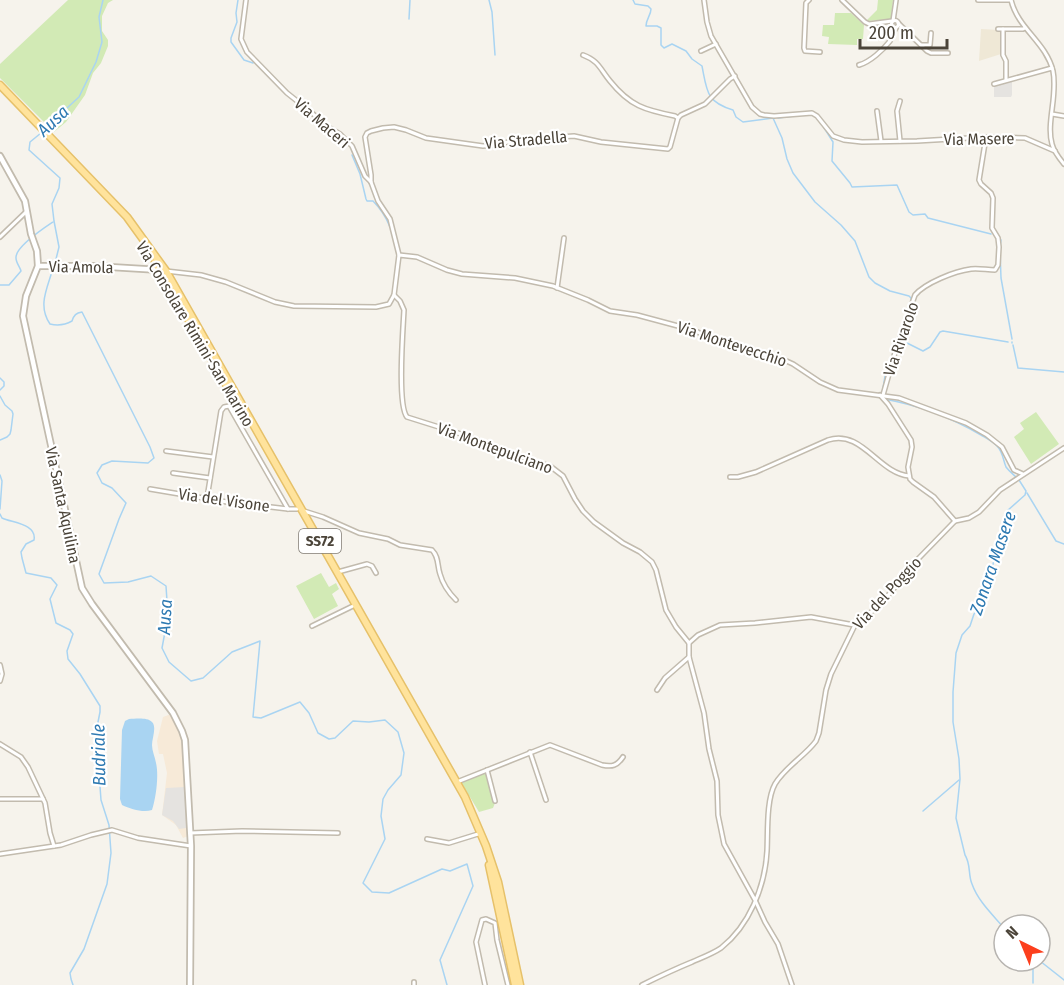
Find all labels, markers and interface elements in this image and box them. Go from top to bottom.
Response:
scale bar [860,12,947,50]
text: 200 m [869,22,914,44]
street label: Via Maceri [290,94,354,152]
water label: Ausa [32,101,74,142]
street label: Via Stradella [484,127,568,153]
street label: Via Masere [944,129,1015,149]
street label: Via Consolare Rimini-San Marino [132,238,258,430]
street label: Via Amola [48,257,114,277]
street label: Via Rivarolo [879,299,923,379]
street label: Via Montevecchio [675,317,789,371]
street label: Via Montepulciano [435,418,555,478]
street label: Via Santa Aquilina [41,445,85,565]
street label: Via del Visone [177,484,271,516]
water label: Zonara Masere [965,508,1021,619]
road number: SS72 [299,529,341,553]
street label: Via del Poggio [849,553,925,633]
water label: Ausa [153,599,177,636]
water label: Budriale [87,723,111,786]
north arrow [992,913,1052,973]
text: N [1002,922,1022,943]

